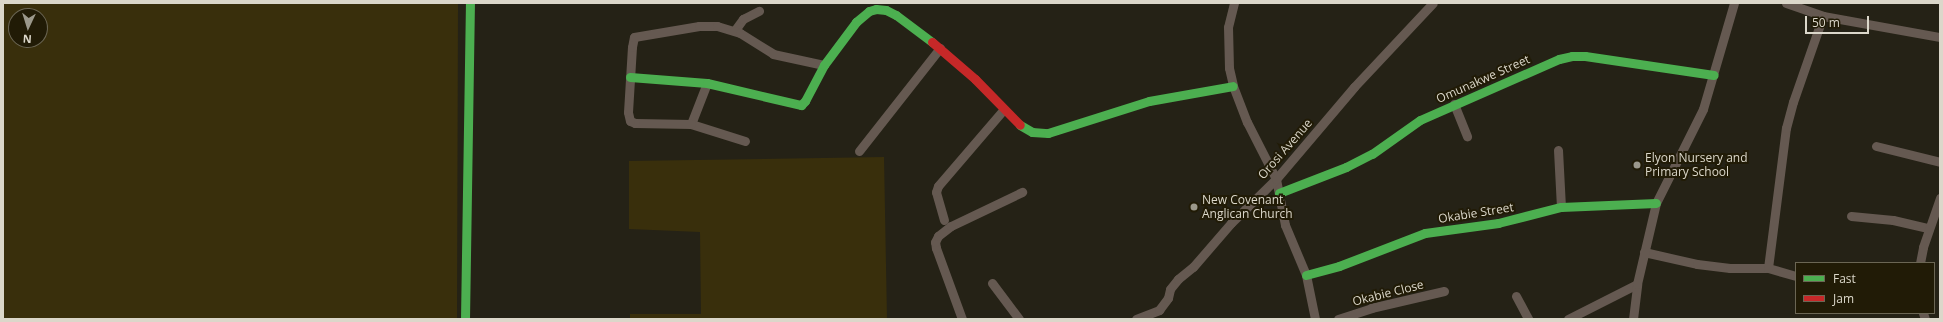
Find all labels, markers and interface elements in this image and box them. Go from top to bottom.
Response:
north arrow [8,8,48,48]
scale bar [1807,8,1871,34]
text: 50 m [1812,14,1840,31]
text: N [22,32,32,47]
street label: Omunakwe Street [1434,52,1532,106]
street label: Orosi Avenue [1255,116,1315,182]
place label: Elyon Nursery and Primary School [1645,151,1748,179]
marker: Elyon Nursery and Primary School [1632,160,1642,170]
place label: New Covenant Anglican Church [1202,193,1293,221]
street label: Okabie Street [1437,200,1515,226]
marker: New Covenant Anglican Church [1189,202,1199,212]
legend [1795,262,1935,314]
text: Fast [1833,270,1856,287]
street label: Okabie Close [1351,277,1425,309]
text: Jam [1833,290,1854,307]

